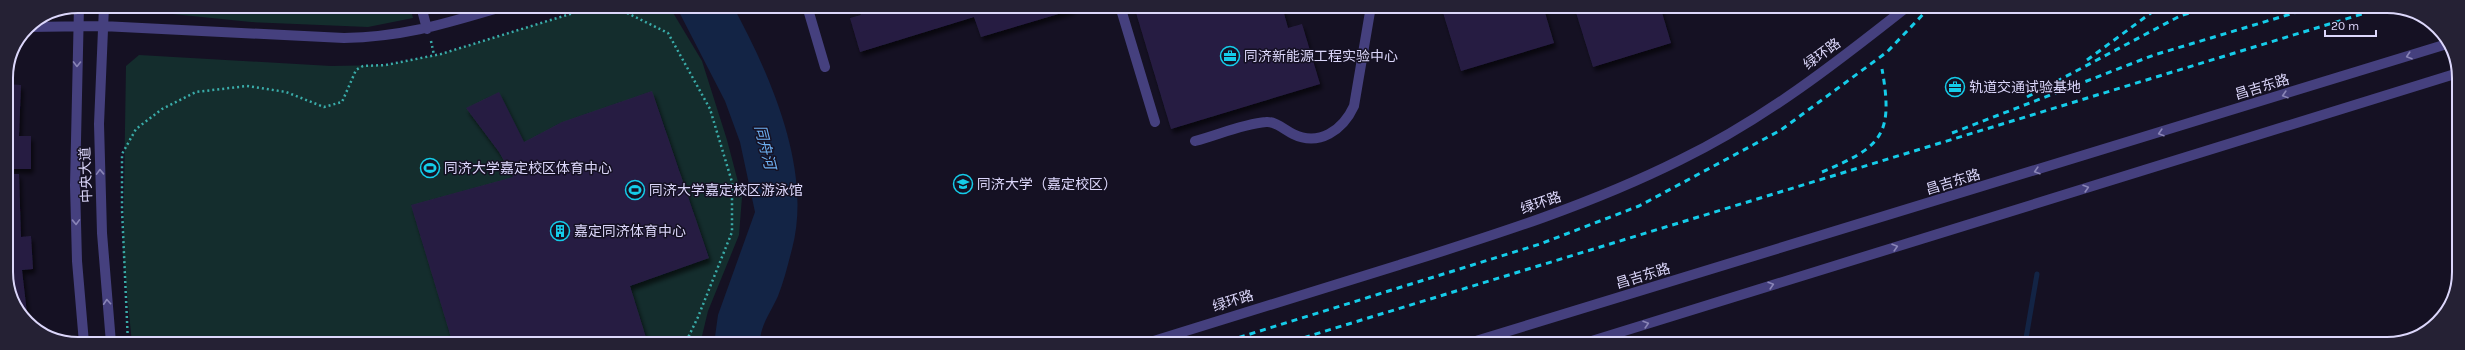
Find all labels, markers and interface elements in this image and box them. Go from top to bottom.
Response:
scale bar [2325,12,2376,38]
text: 20 m [2331,19,2359,33]
street label: 绿环路 [1800,35,1844,73]
office icon: 同济新能源工程实验中心 [1219,45,1241,67]
place label: 同济新能源工程实验中心 [1244,48,1398,65]
one-way arrow [2406,51,2413,60]
one-way arrow [73,61,81,67]
street label: 昌吉东路 [2233,71,2291,103]
office icon: 轨道交通试验基地 [1944,76,1966,98]
place label: 轨道交通试验基地 [1969,79,2081,96]
one-way arrow [2282,90,2289,99]
water label: 同舟河 [751,123,780,174]
one-way arrow [2158,128,2165,137]
street label: 中央大道 [77,147,95,203]
sports icon: 同济大学嘉定校区体育中心 [419,157,441,179]
place label: 同济大学嘉定校区体育中心 [444,160,612,177]
street label: 昌吉东路 [1924,166,1982,198]
one-way arrow [2033,166,2040,175]
one-way arrow [96,169,104,175]
school or university icon: 同济大学（嘉定校区） [952,173,974,195]
place label: 同济大学（嘉定校区） [977,176,1117,193]
sports icon: 同济大学嘉定校区游泳馆 [624,179,646,201]
place label: 同济大学嘉定校区游泳馆 [649,182,803,199]
one-way arrow [2082,184,2089,193]
street label: 绿环路 [1518,188,1564,218]
one-way arrow [72,219,80,225]
building icon: 嘉定同济体育中心 [549,220,571,242]
place label: 嘉定同济体育中心 [574,223,686,240]
one-way arrow [1891,243,1898,252]
street label: 昌吉东路 [1614,260,1672,292]
one-way arrow [1767,281,1774,290]
street label: 绿环路 [1210,287,1256,315]
one-way arrow [103,299,112,305]
one-way arrow [1643,320,1650,329]

